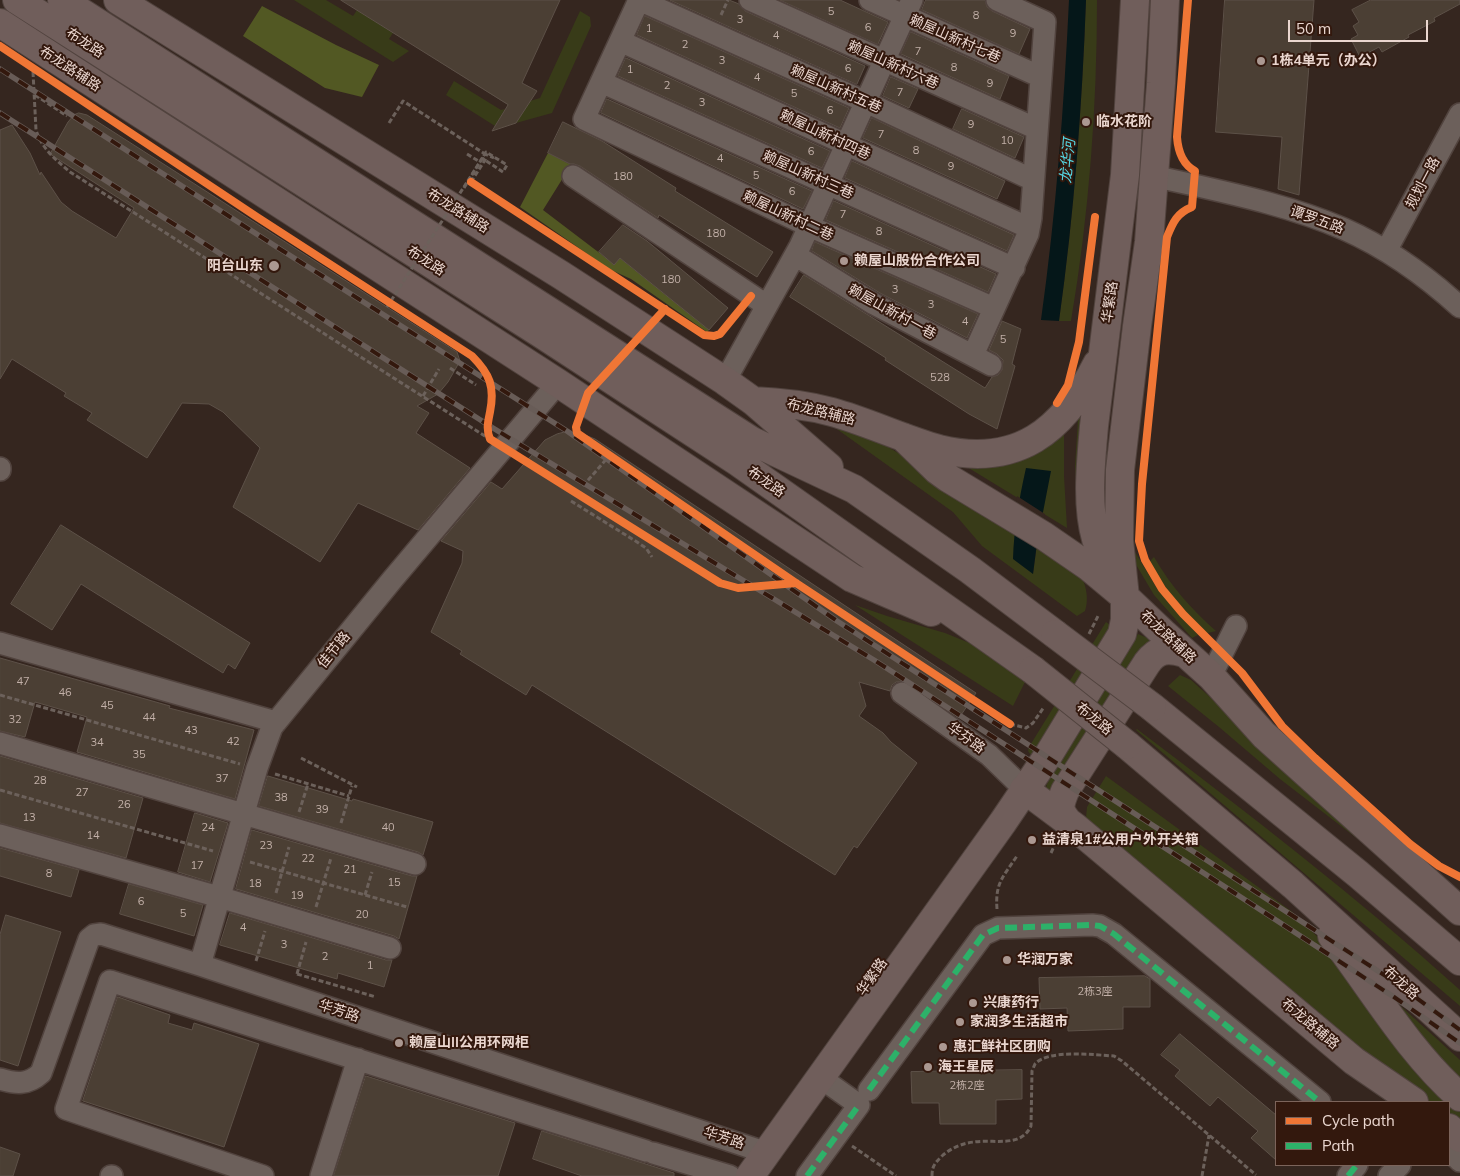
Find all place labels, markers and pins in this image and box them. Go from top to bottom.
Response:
place label: 1栋4单元（办公） [1271,53,1386,69]
marker: 1栋4单元（办公） [1255,55,1267,67]
place label: 临水花阶 [1096,114,1152,130]
marker: 临水花阶 [1080,116,1092,128]
place label: 赖屋山股份合作公司 [854,253,980,269]
marker: 赖屋山股份合作公司 [838,255,850,267]
place label: 阳台山东 [207,258,263,274]
marker: 阳台山东 [267,259,281,273]
place label: 益清泉1#公用户外开关箱 [1042,832,1199,848]
marker: 益清泉1#公用户外开关箱 [1026,834,1038,846]
place label: 华润万家 [1017,952,1073,968]
marker: 华润万家 [1001,954,1013,966]
place label: 兴康药行 [983,995,1039,1011]
marker: 兴康药行 [967,997,979,1009]
place label: 家润多生活超市 [970,1014,1068,1030]
marker: 家润多生活超市 [954,1016,966,1028]
place label: 赖屋山II公用环网柜 [409,1035,529,1051]
marker: 赖屋山II公用环网柜 [393,1037,405,1049]
place label: 惠汇鲜社区团购 [953,1039,1051,1055]
marker: 惠汇鲜社区团购 [937,1041,949,1053]
place label: 海王星辰 [938,1059,994,1075]
marker: 海王星辰 [922,1061,934,1073]

